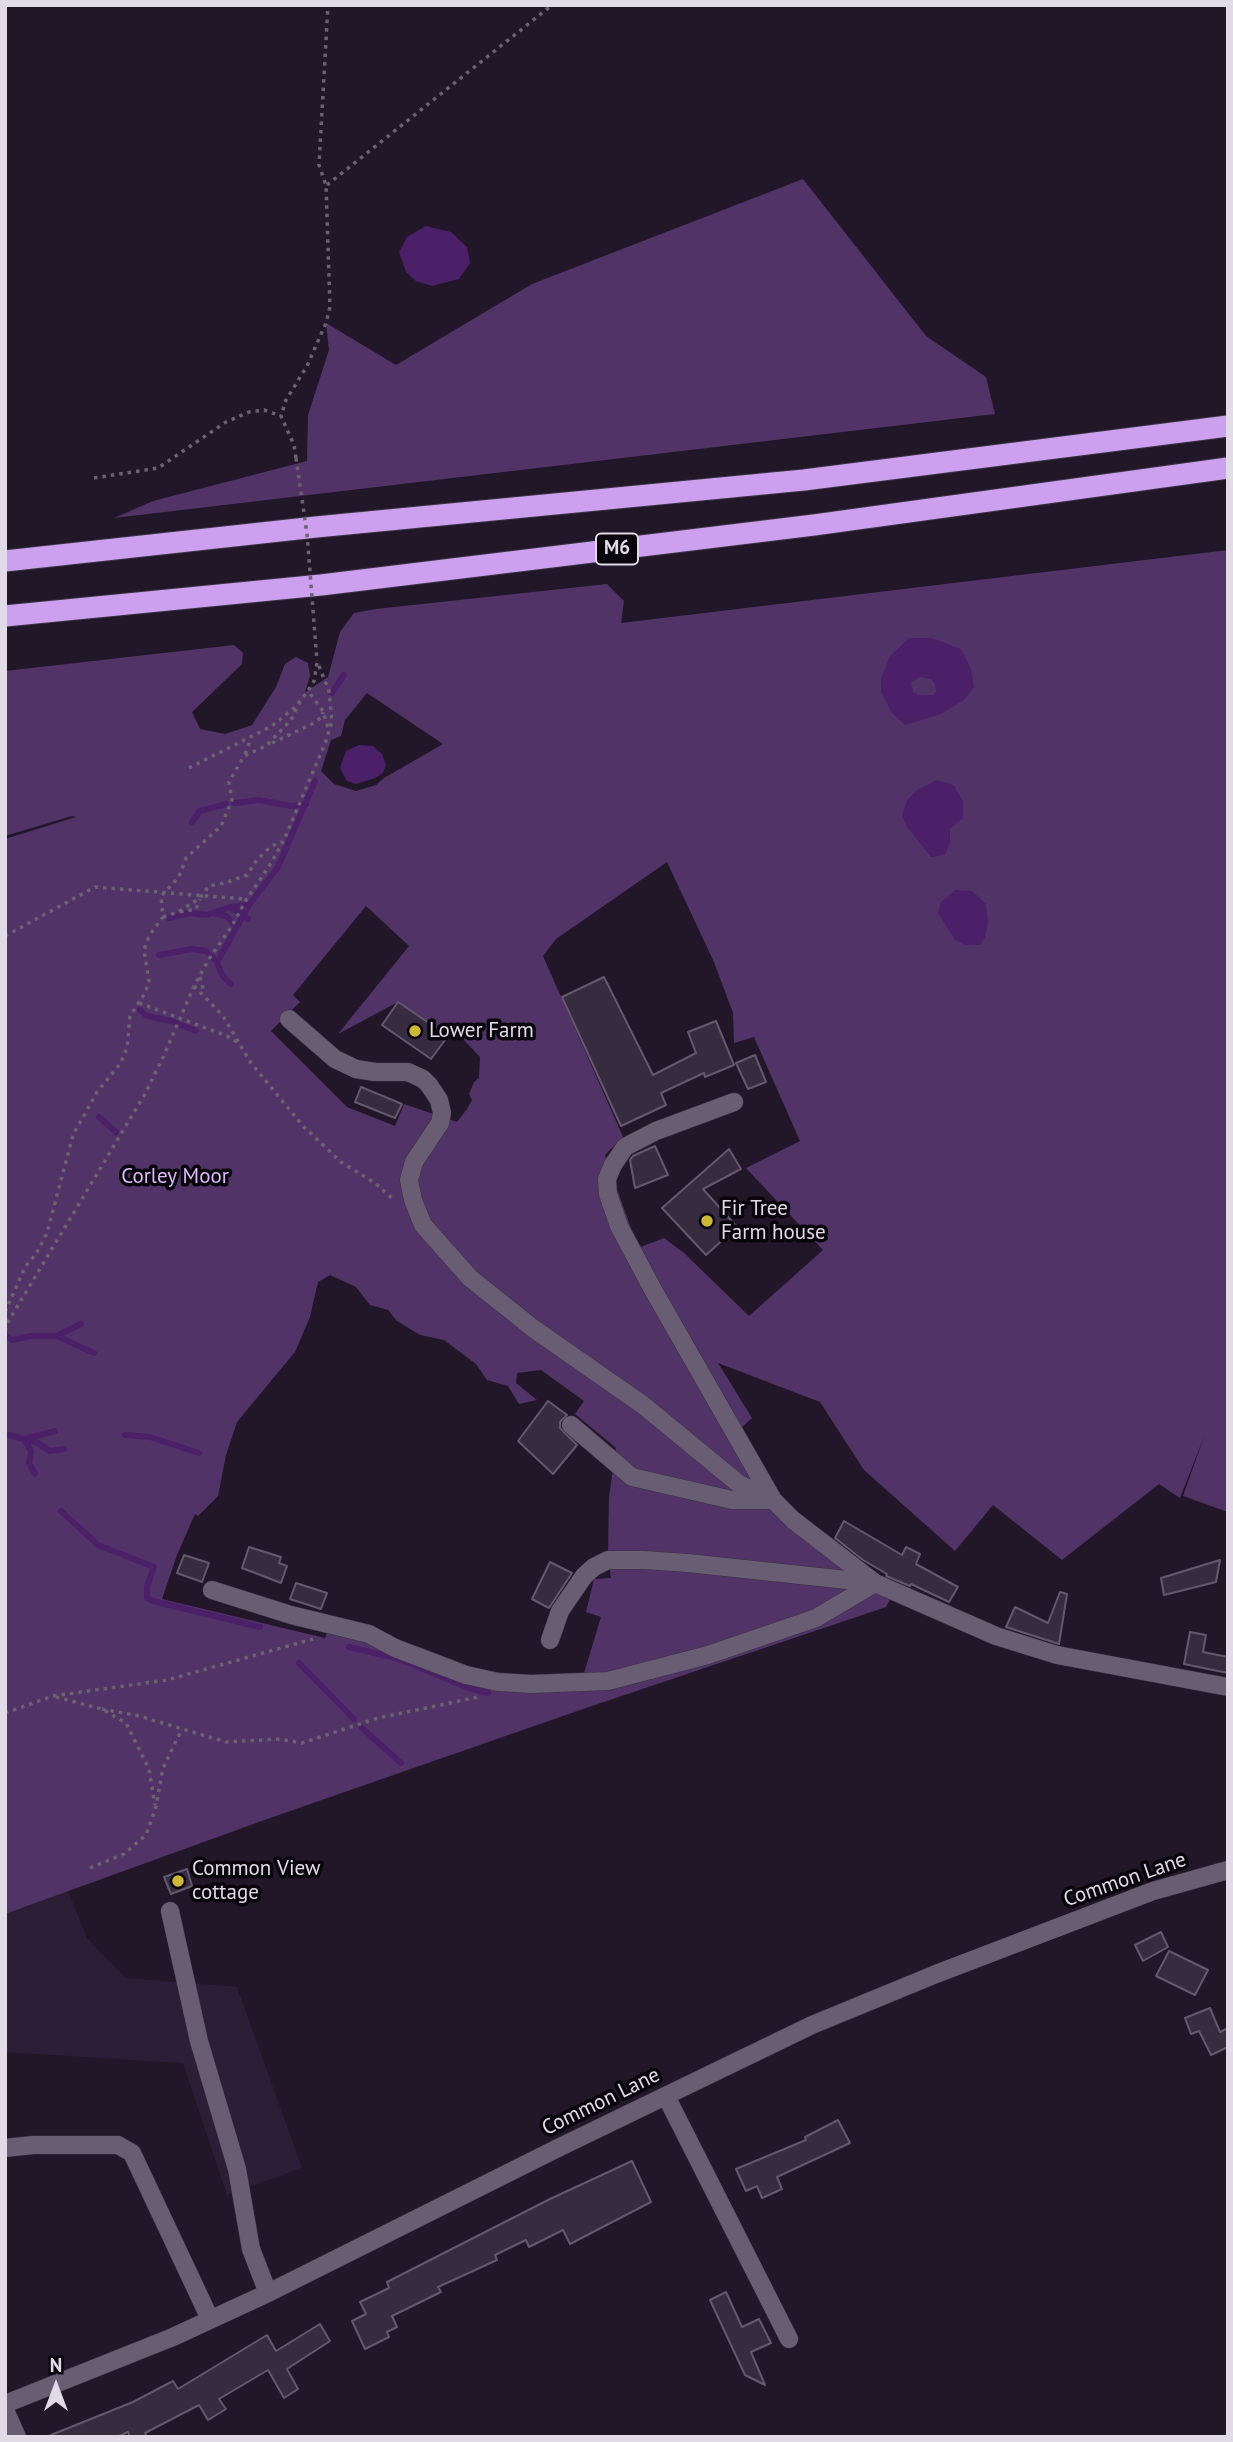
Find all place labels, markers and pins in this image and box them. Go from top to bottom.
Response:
place label: Lower Farm [429,1018,534,1044]
marker: Lower Farm [407,1023,423,1039]
place label: Fir Tree Farm house [721,1196,826,1246]
marker: Fir Tree Farm house [699,1213,715,1229]
place label: Common View cottage [192,1856,320,1906]
marker: Common View cottage [170,1873,186,1889]

